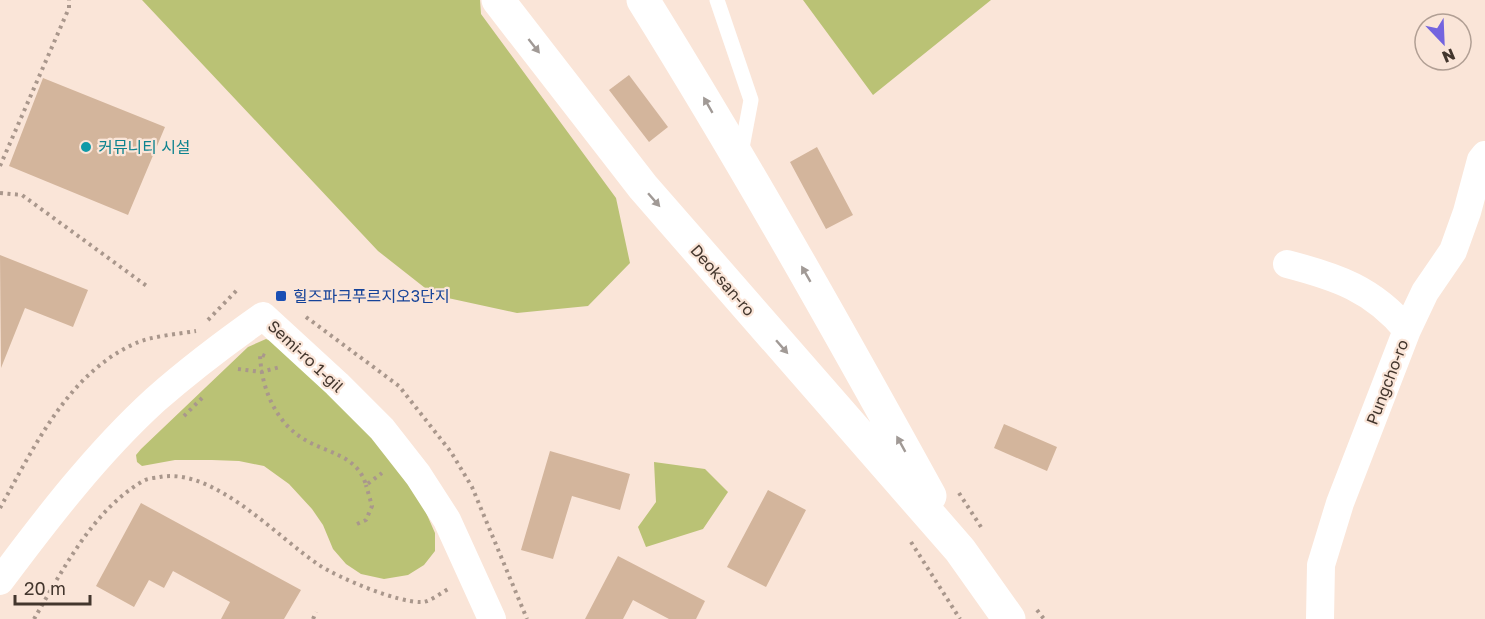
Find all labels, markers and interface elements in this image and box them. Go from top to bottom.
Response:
north arrow [1413,12,1473,72]
one-way arrow [527,39,539,54]
text: N [1439,44,1458,67]
one-way arrow [703,96,713,113]
place label: 커뮤니티 시설 [98,137,190,157]
marker: 커뮤니티 시설 [79,140,93,154]
one-way arrow [647,192,660,207]
street label: Deoksan-ro [687,240,759,320]
one-way arrow [801,265,811,282]
place label: 힐즈파크푸르지오3단지 [293,286,450,306]
marker: 힐즈파크푸르지오3단지 [274,289,288,303]
street label: Semi-ro 1-gil [264,316,348,396]
street label: Pungcho-ro [1362,337,1412,427]
one-way arrow [775,339,788,354]
one-way arrow [896,435,906,452]
scale bar [15,568,90,606]
text: 20 m [24,577,66,599]

